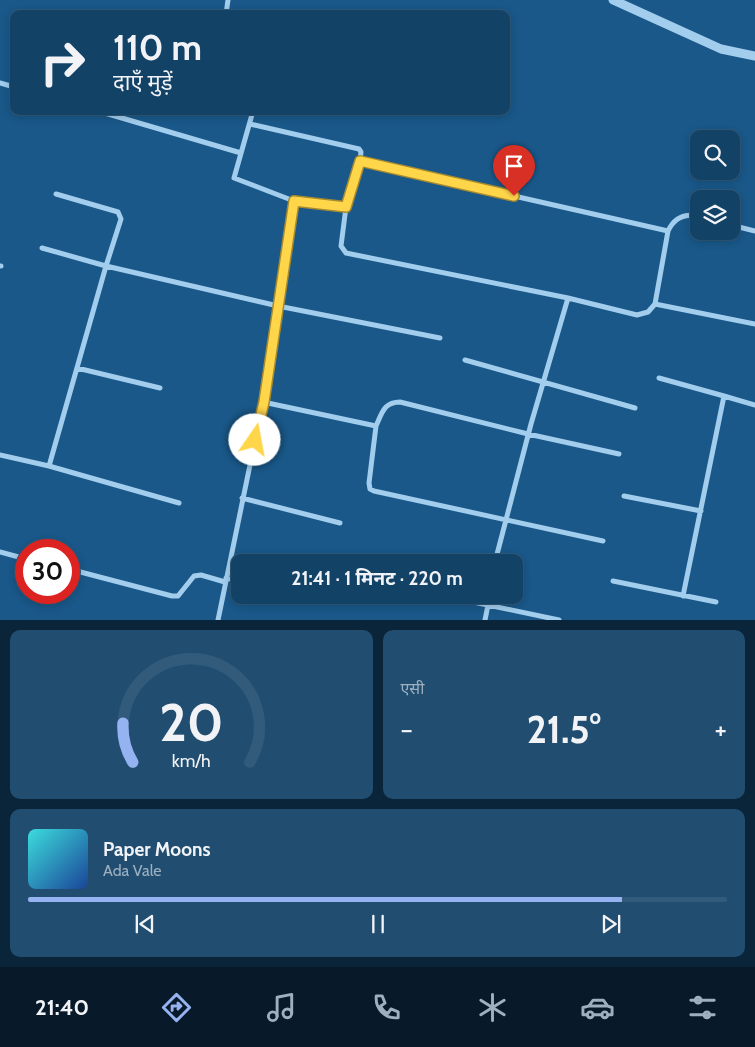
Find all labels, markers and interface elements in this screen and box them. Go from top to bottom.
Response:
text: 110 m [113,26,202,69]
icon: right [30,30,95,95]
text: दाएँ मुड़ें [113,69,172,96]
map controls [690,130,740,240]
button: search [690,130,740,180]
pin [493,145,535,196]
icon: arrive [500,152,528,180]
button: layers [690,190,740,240]
position arrow [228,413,280,465]
speed limit sign: 30 [15,539,80,604]
text: 21:41 · 1 मिनट · 220 m [291,567,463,590]
text: एसी [401,679,424,698]
text: 20 [159,691,223,754]
text: 21.5° [527,706,601,753]
text: − [401,712,413,746]
text: + [715,712,727,746]
text: km/h [172,750,211,771]
text: Paper Moons [103,838,211,861]
text: Ada Vale [103,861,162,880]
icon: previous [131,910,159,938]
icon: pause [364,910,392,938]
icon: next [597,910,625,938]
icon: directions [159,990,194,1025]
icon: music [264,990,299,1025]
icon: phone [369,990,404,1025]
icon: climate [475,990,510,1025]
icon: car [580,990,615,1025]
icon: filters [685,990,720,1025]
text: 21:40 [35,994,89,1021]

